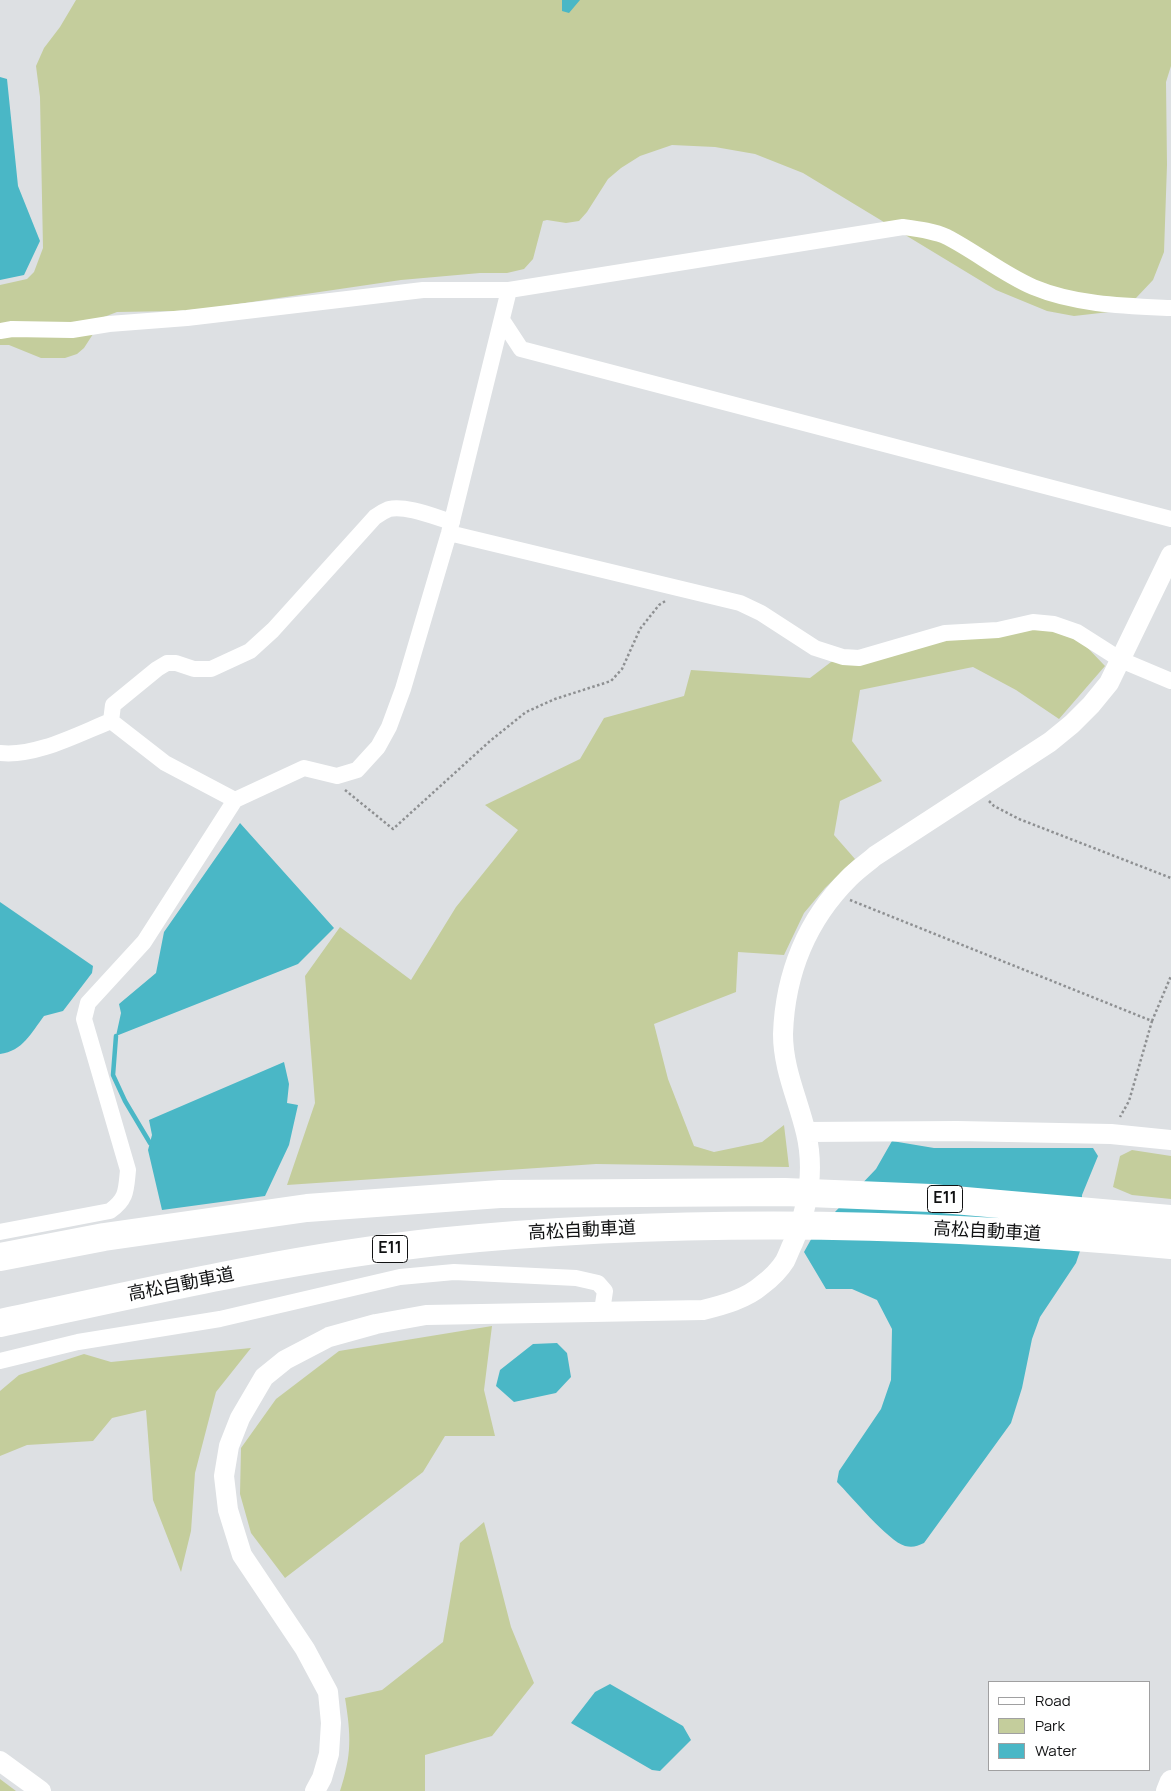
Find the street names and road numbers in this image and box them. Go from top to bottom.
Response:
road number: E11 [928,1186,962,1212]
street label: 高松自動車道 [528,1217,636,1245]
street label: 高松自動車道 [933,1218,1041,1246]
road number: E11 [372,1236,408,1262]
street label: 高松自動車道 [126,1264,236,1306]

